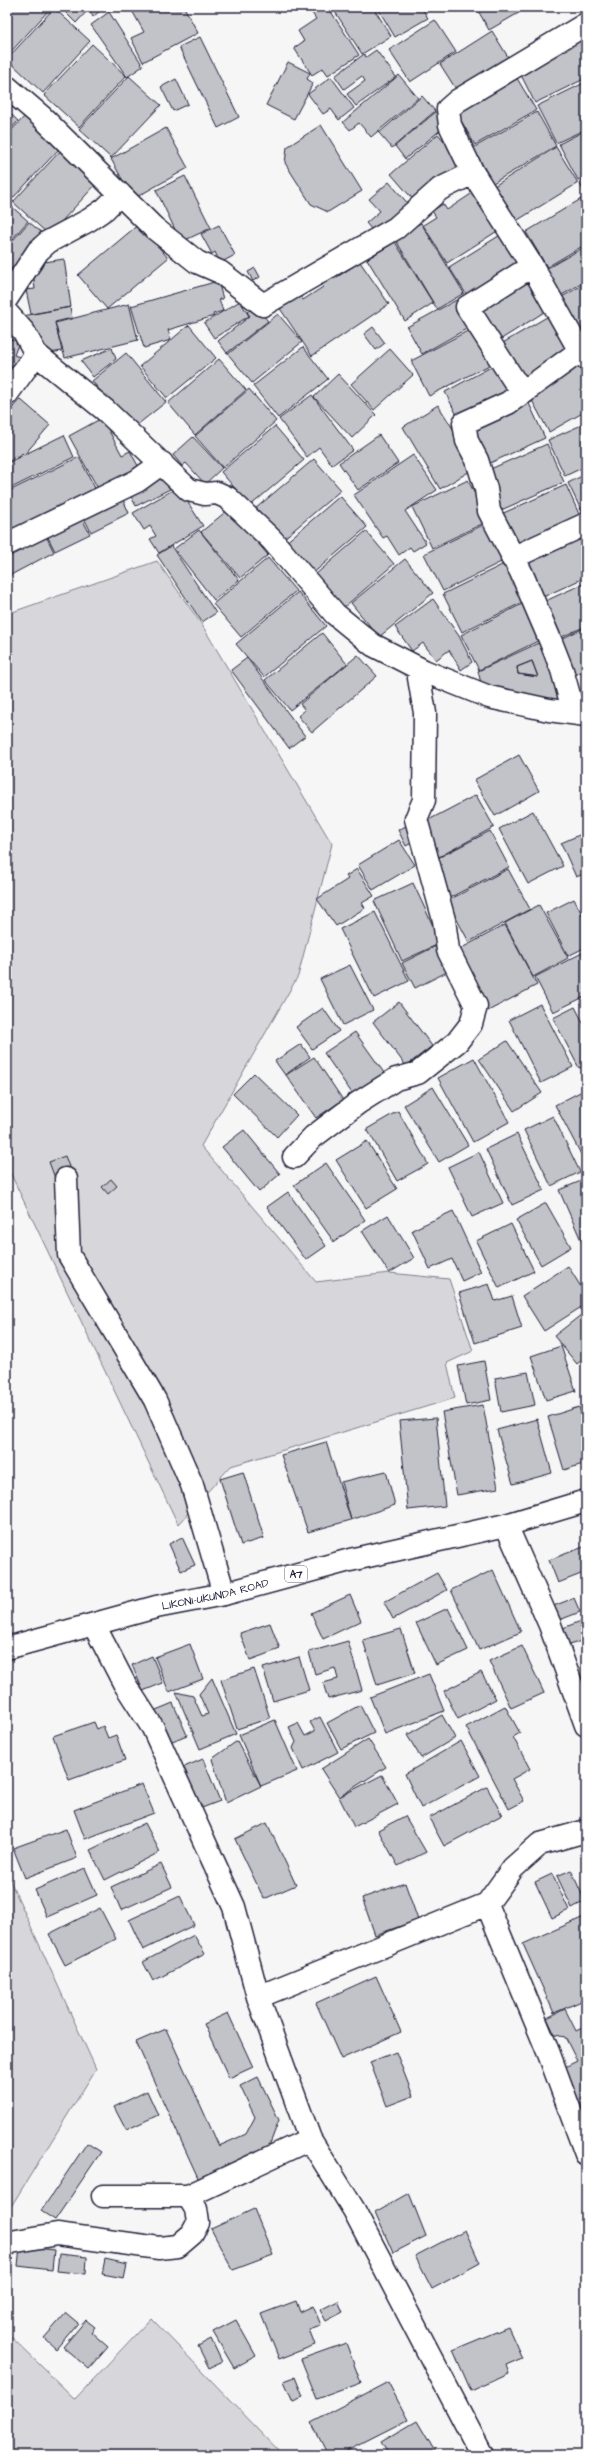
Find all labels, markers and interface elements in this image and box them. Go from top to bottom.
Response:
road number: A7 [285,1566,307,1582]
street label: LIKONI-UKUNDA ROAD [160,1575,270,1614]

